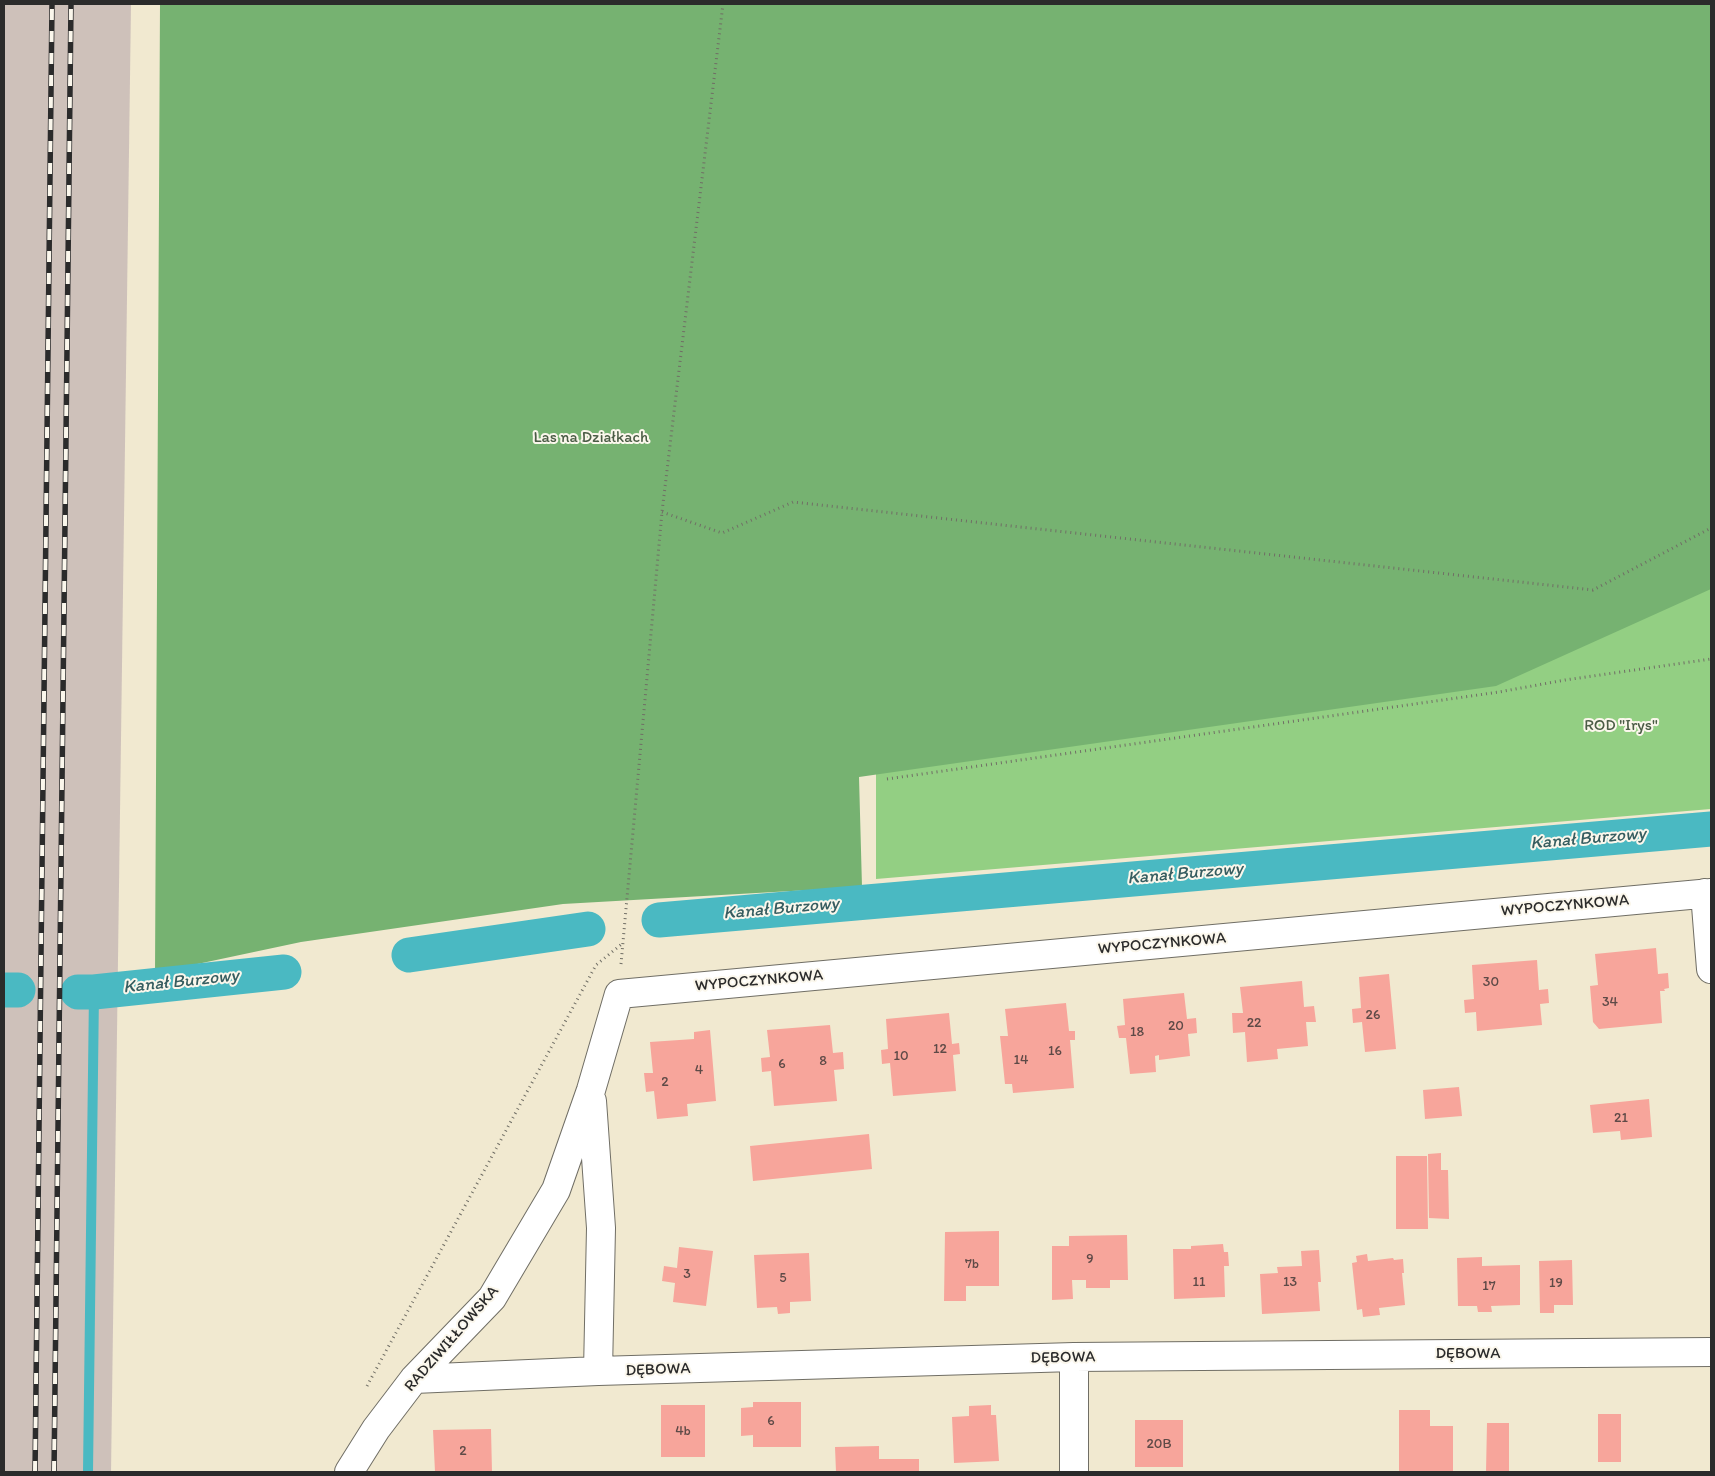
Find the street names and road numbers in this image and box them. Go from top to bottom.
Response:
street label: WYPOCZYNKOWA [1500,891,1630,921]
street label: WYPOCZYNKOWA [1097,929,1227,959]
street label: WYPOCZYNKOWA [694,966,824,996]
street label: RADZIWIŁŁOWSKA [401,1282,503,1396]
street label: DĘBOWA [1435,1344,1501,1364]
street label: DĘBOWA [1030,1348,1096,1368]
street label: DĘBOWA [625,1359,691,1381]

